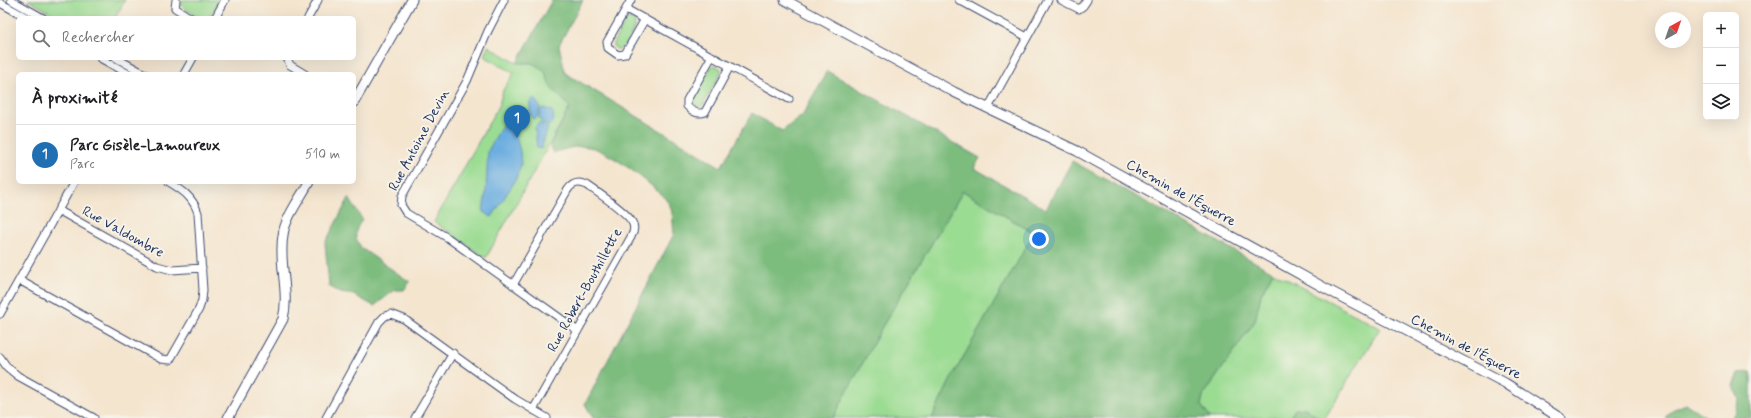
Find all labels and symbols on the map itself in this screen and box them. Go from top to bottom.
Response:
north arrow [1655,12,1691,48]
street label: Rue Antoine Devin [385,86,453,194]
pin: 1 [504,105,530,138]
street label: Chemin de l'Équerre [1123,155,1239,231]
street label: Rue Valdombre [79,202,167,262]
street label: Rue Robert-Bouthillette [543,225,627,355]
your location [1029,229,1049,249]
street label: Chemin de l'Équerre [1408,310,1525,384]

